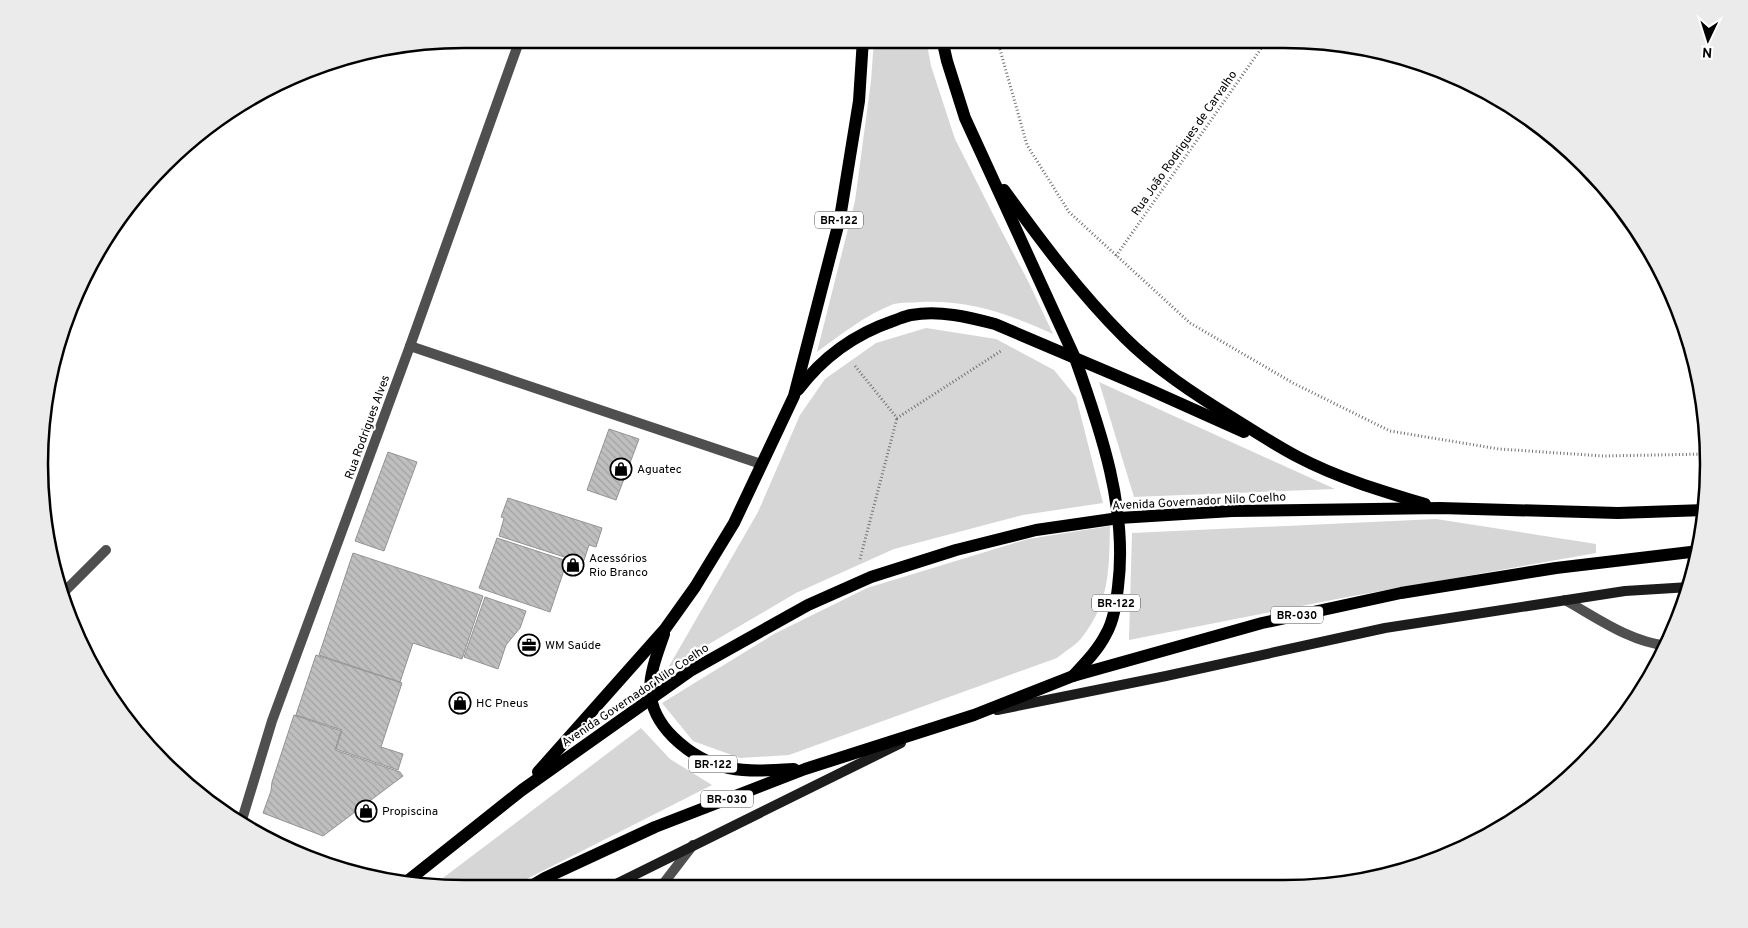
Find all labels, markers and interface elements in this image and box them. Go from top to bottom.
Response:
north arrow [1683,15,1733,65]
text: N [1702,43,1713,60]
street label: Rua João Rodrigues de Carvalho [1128,67,1241,219]
road number: BR-122 [815,212,863,228]
street label: Rua Rodrigues Alves [342,373,394,482]
shop icon: Aguatec [609,457,633,481]
place label: Aguatec [637,462,682,478]
street label: Avenida Governador Nilo Coelho [1112,489,1287,515]
place label: Acessórios Rio Branco [589,551,648,581]
shop icon: Acessórios Rio Branco [561,553,585,577]
road number: BR-122 [1092,594,1140,612]
road number: BR-030 [1271,606,1323,624]
office icon: WM Saúde [517,633,541,657]
place label: WM Saúde [545,638,601,654]
street label: Avenida Governador Nilo Coelho [559,640,713,751]
shop icon: HC Pneus [448,691,472,715]
place label: HC Pneus [476,696,528,712]
road number: BR-122 [689,756,737,772]
road number: BR-030 [701,791,753,808]
shop icon: Propiscina [354,799,378,823]
place label: Propiscina [382,804,438,820]

